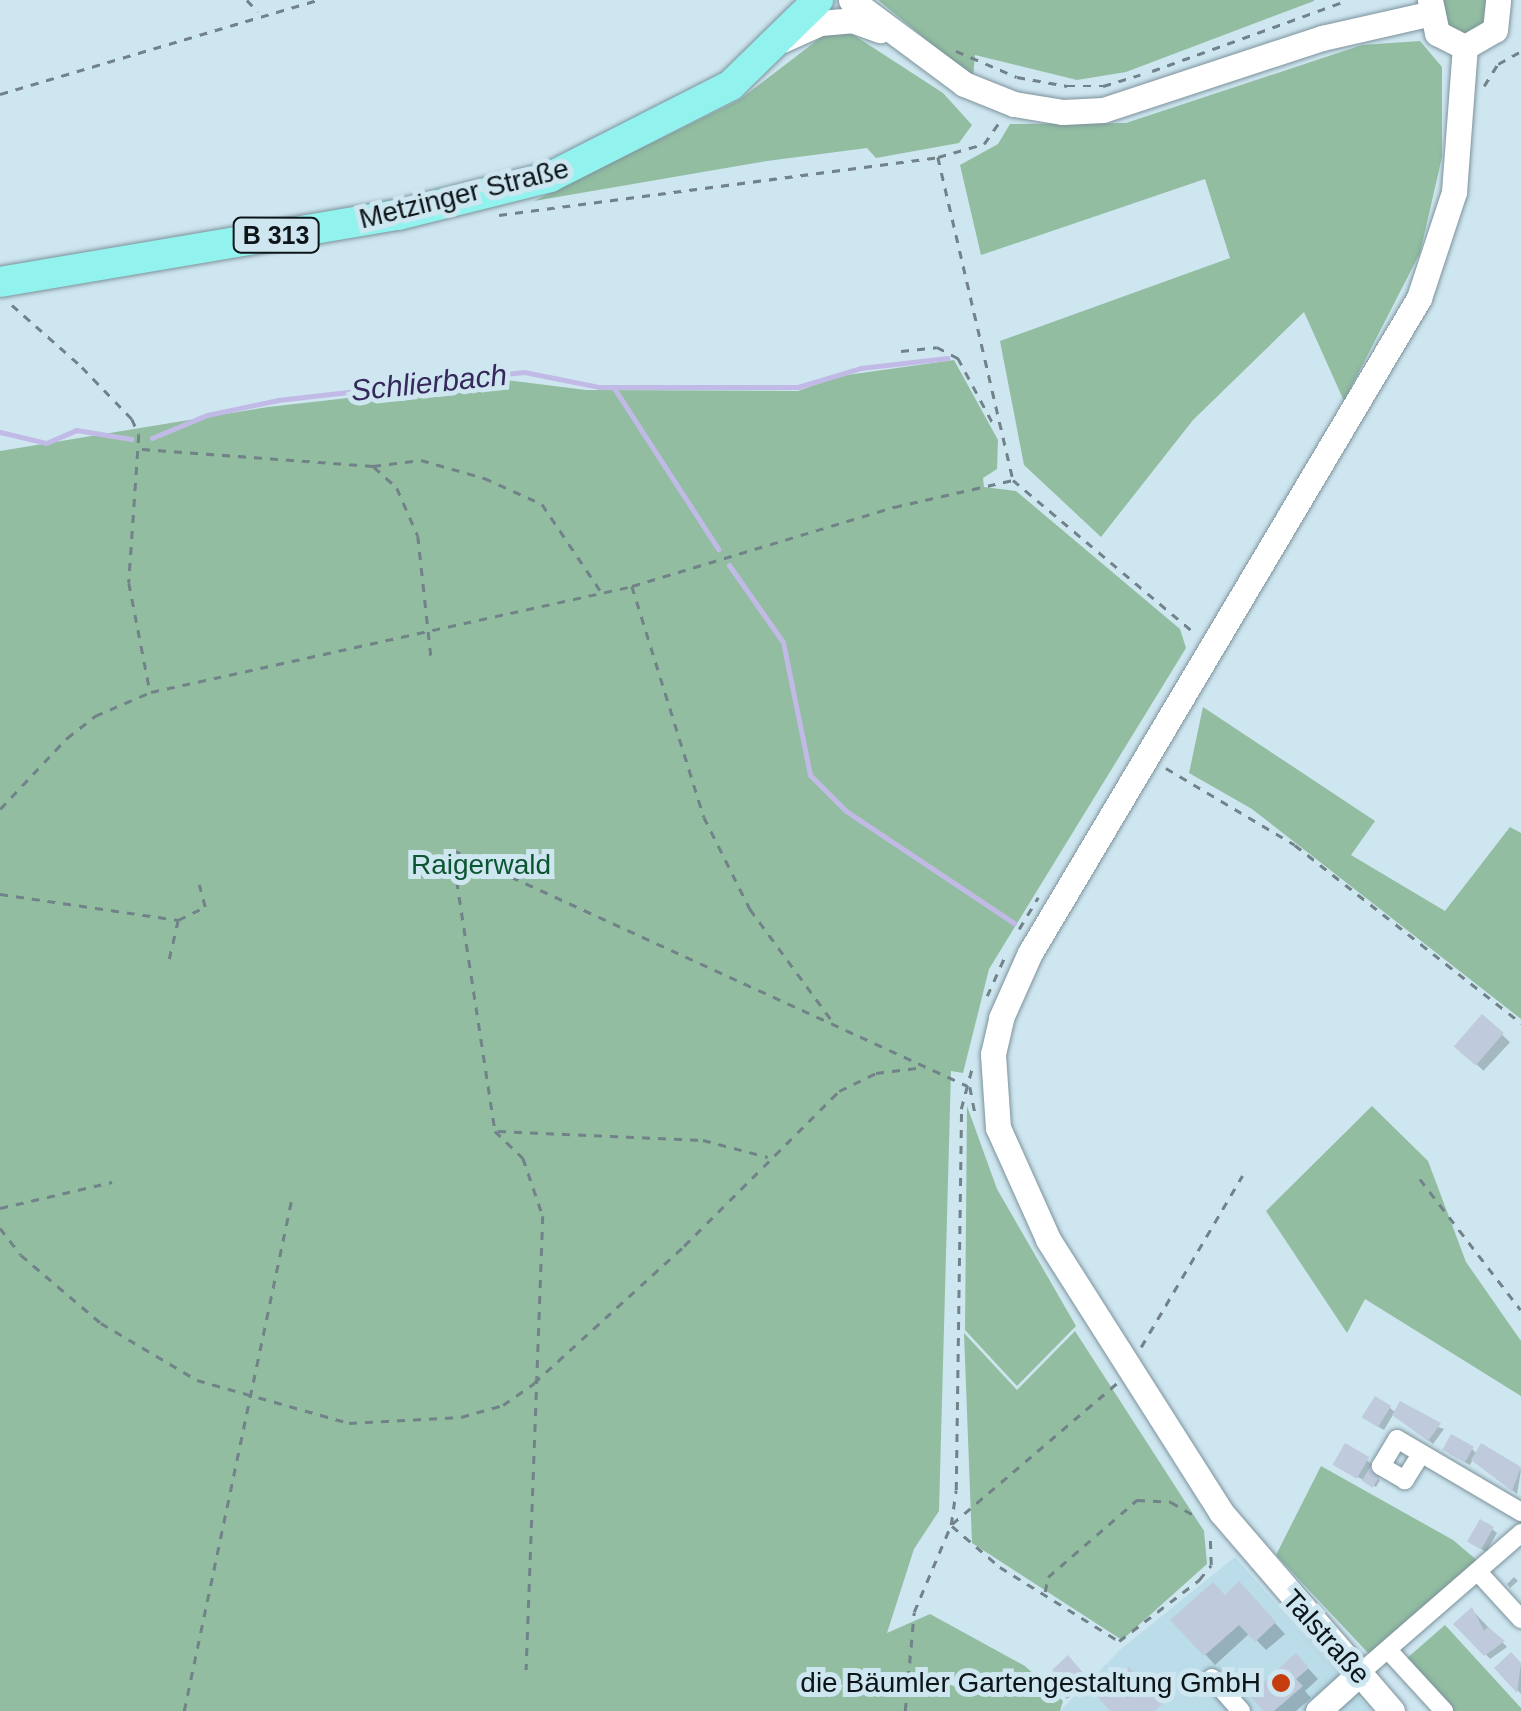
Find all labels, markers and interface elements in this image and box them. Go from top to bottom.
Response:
street label: Metzinger Straße [356,152,572,236]
road number: B 313 [231,215,321,255]
water label: Schlierbach [349,357,509,409]
park label: Raigerwald [411,848,551,882]
street label: Talstraße [1275,1583,1377,1691]
place label: die Bäumler Gartengestaltung GmbH [800,1666,1261,1700]
marker: die Bäumler Gartengestaltung GmbH [1270,1672,1292,1694]

